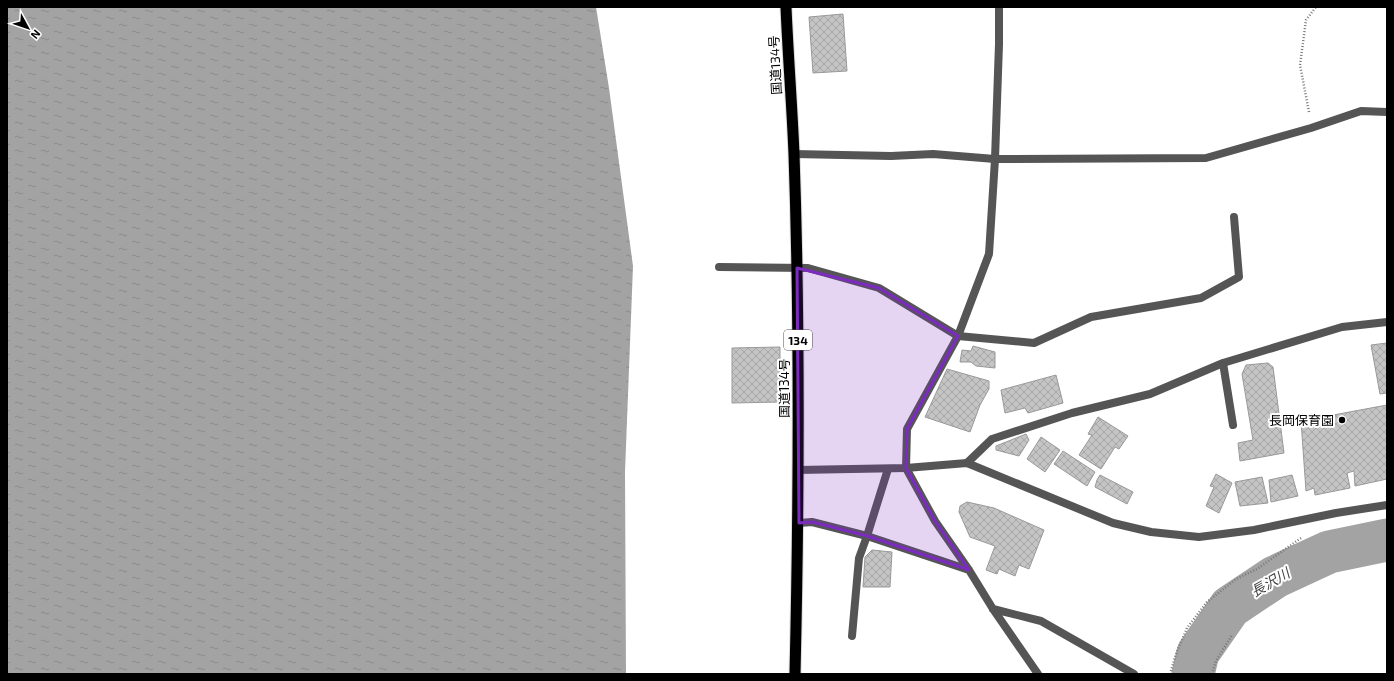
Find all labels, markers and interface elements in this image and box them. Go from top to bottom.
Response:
north arrow [8,8,48,48]
text: N [28,28,44,42]
street label: 国道134号 [765,35,785,95]
road number: 134 [784,330,812,350]
street label: 国道134号 [776,358,792,418]
place label: 長岡保育園 [1269,412,1334,428]
marker: 長岡保育園 [1337,415,1347,425]
water label: 長沢川 [1248,563,1294,600]

